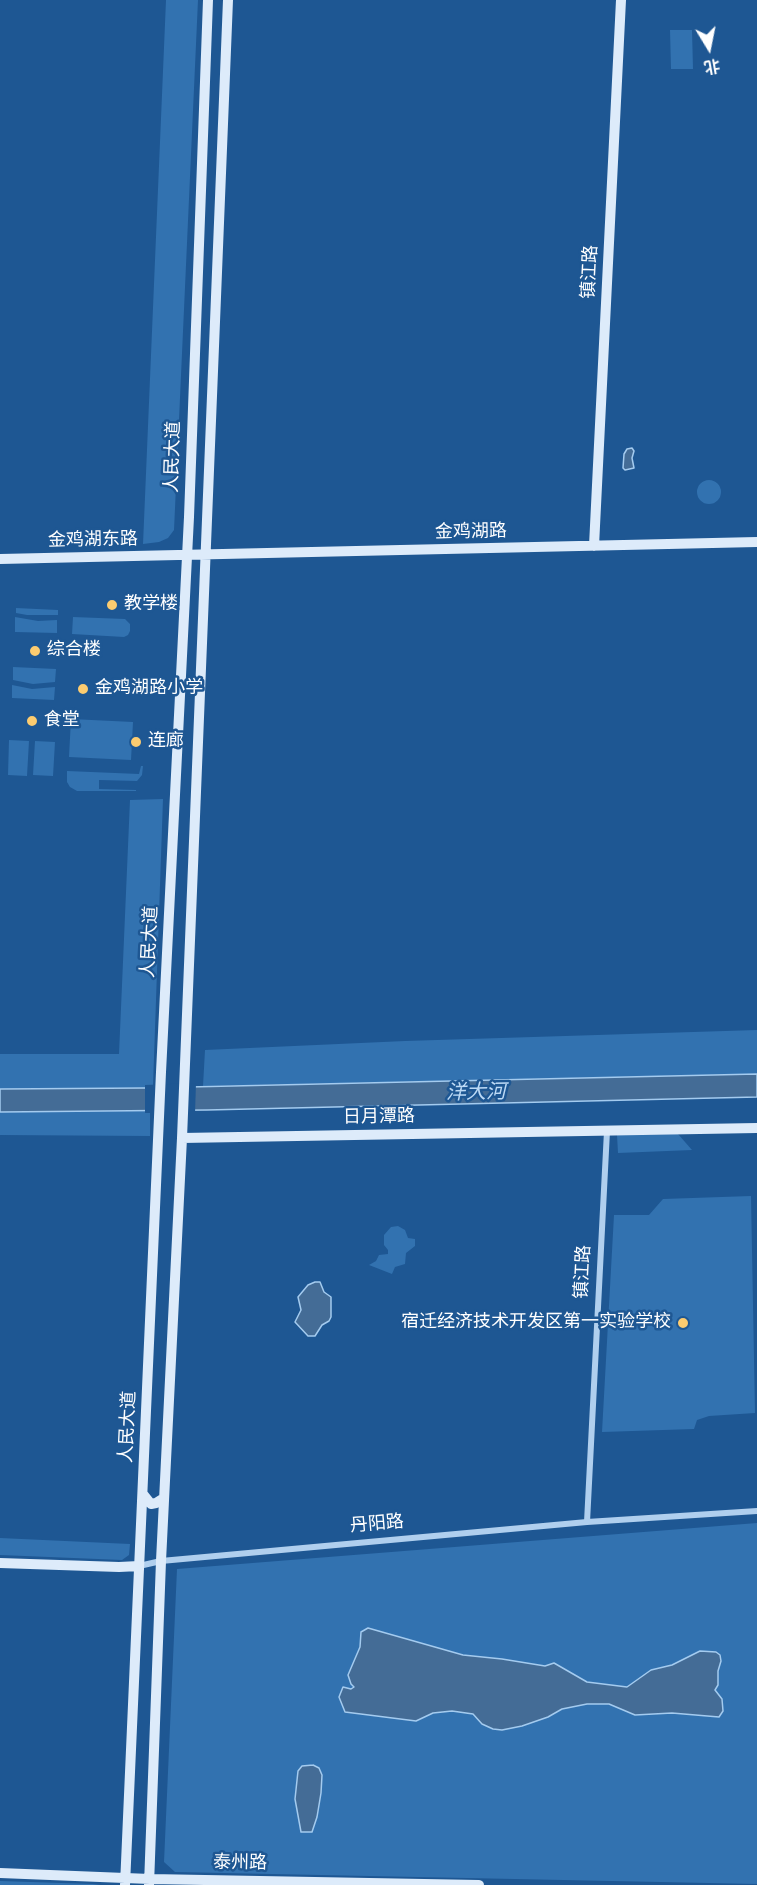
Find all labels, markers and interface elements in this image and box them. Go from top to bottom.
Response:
north arrow [679,18,739,78]
text: 北 [702,54,722,78]
street label: 镇江路 [579,244,603,300]
street label: 人民大道 [162,421,186,493]
street label: 金鸡湖路 [435,522,507,544]
street label: 金鸡湖东路 [48,529,138,553]
place label: 教学楼 [124,594,178,616]
marker: 教学楼 [105,598,119,612]
place label: 综合楼 [47,640,101,662]
marker: 综合楼 [28,644,42,658]
place label: 金鸡湖路小学 [95,678,203,700]
marker: 金鸡湖路小学 [76,682,90,696]
place label: 食堂 [44,710,80,732]
marker: 食堂 [25,714,39,728]
place label: 连廊 [148,731,184,753]
marker: 连廊 [129,735,143,749]
street label: 人民大道 [138,905,164,979]
water label: 洋大河 [446,1081,506,1107]
street label: 日月潭路 [343,1107,415,1129]
street label: 镇江路 [572,1244,596,1300]
place label: 宿迁经济技术开发区第一实验学校 [401,1312,671,1334]
marker: 宿迁经济技术开发区第一实验学校 [676,1316,690,1330]
street label: 人民大道 [116,1390,142,1464]
street label: 丹阳路 [349,1512,405,1538]
street label: 泰州路 [213,1853,267,1875]

